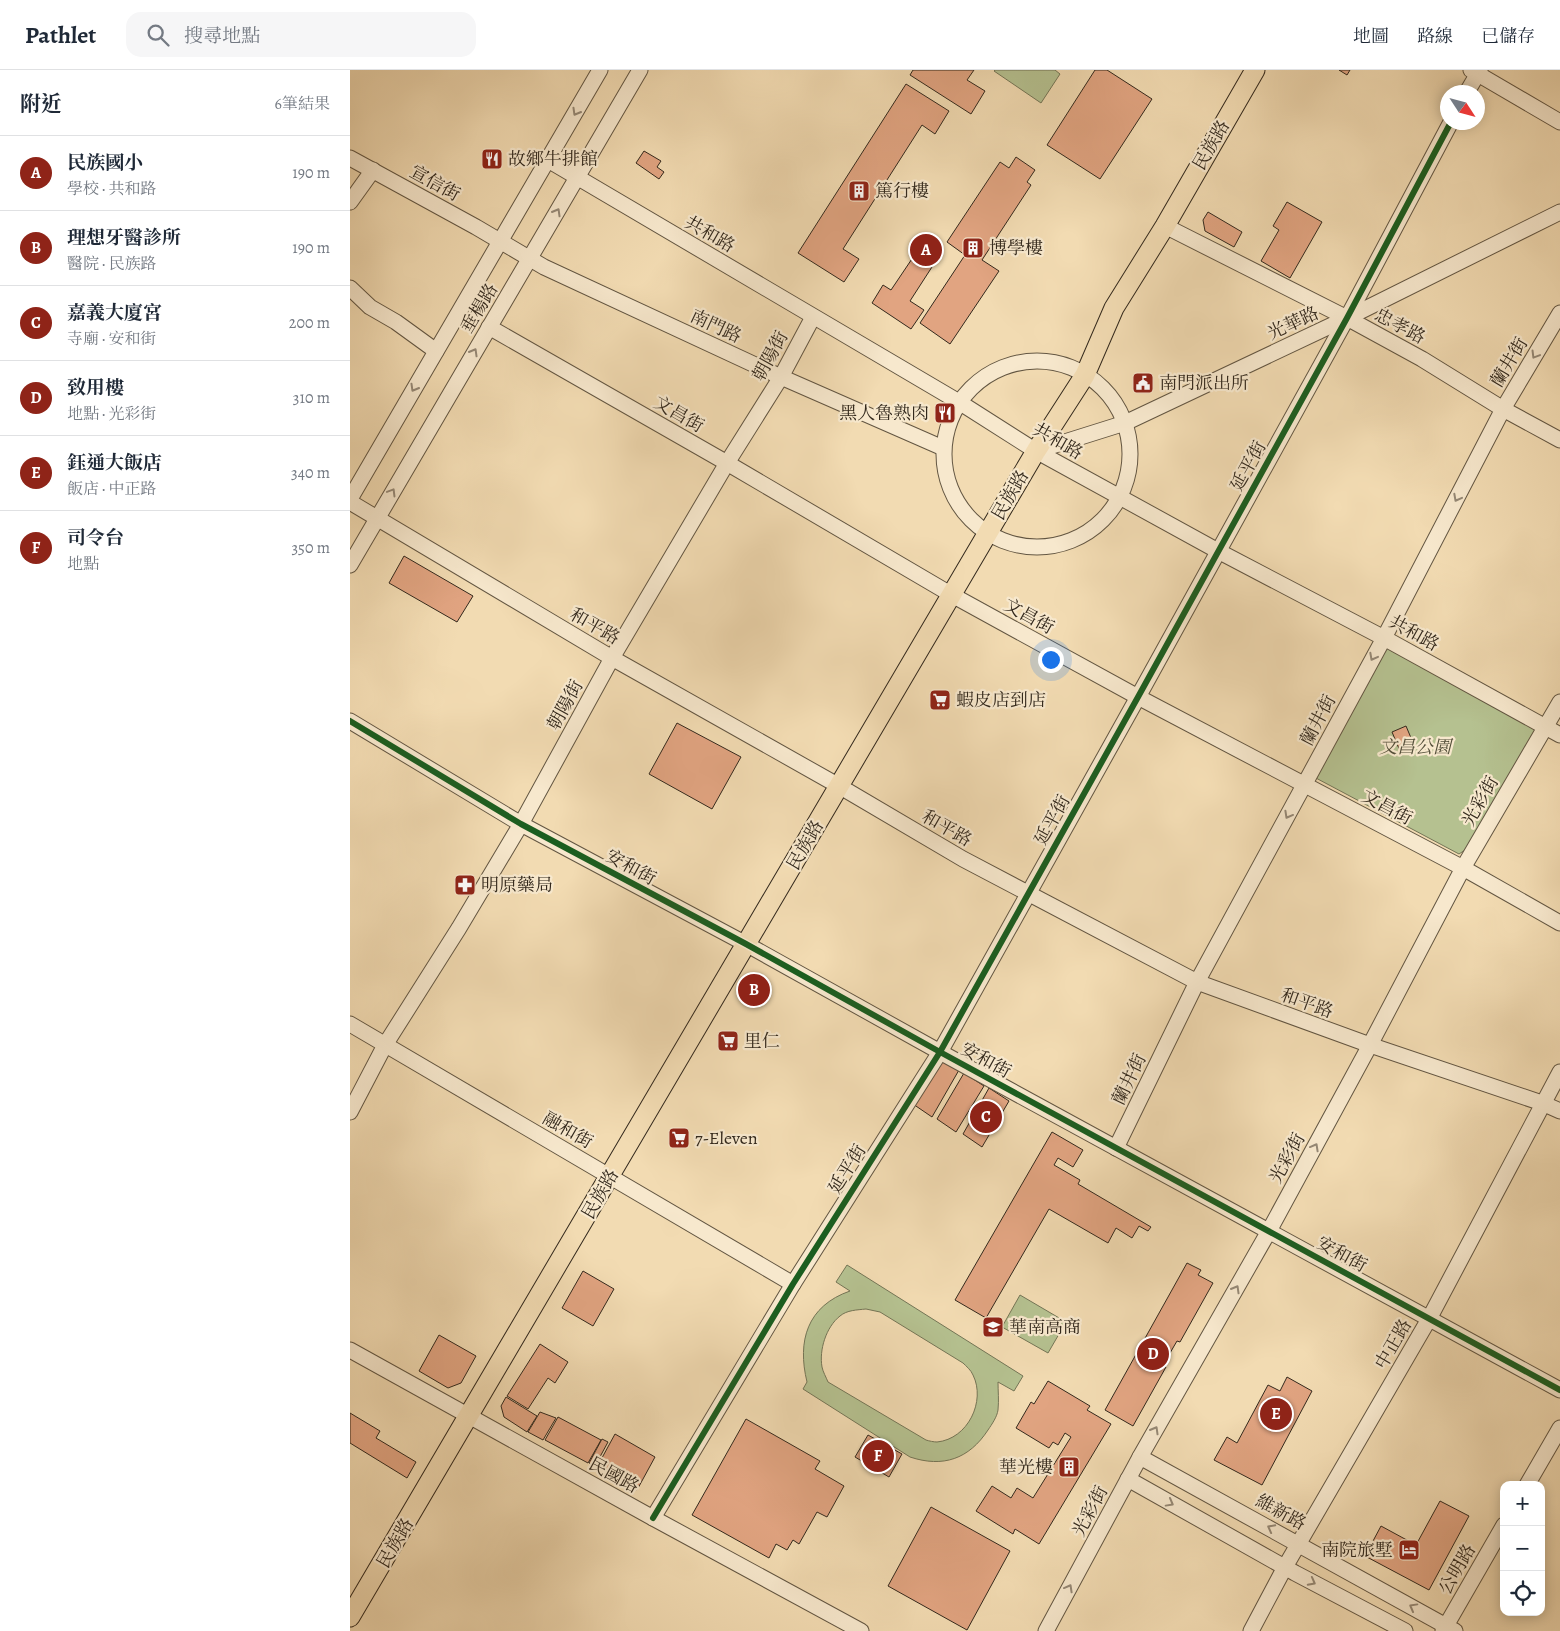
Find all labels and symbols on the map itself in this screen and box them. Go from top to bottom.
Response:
north arrow [1440,85,1485,130]
one-way arrow [572,107,582,116]
street label: 民族路 [1187,116,1235,174]
restaurant icon: 故鄉牛排館 [480,147,504,171]
place label: 故鄉牛排館 [508,147,598,171]
street label: 宣信街 [406,159,464,207]
building icon: 篤行樓 [847,179,871,203]
place label: 篤行樓 [875,179,929,203]
one-way arrow [550,209,560,218]
street label: 共和路 [681,210,739,258]
pin: A [910,231,942,269]
building icon: 博學樓 [961,236,985,260]
place label: 博學樓 [989,236,1043,260]
street label: 垂楊路 [455,279,503,337]
street label: 光華路 [1263,301,1323,345]
street label: 忠孝路 [1371,303,1429,349]
street label: 南門路 [686,304,746,348]
street label: 朝陽街 [746,327,794,385]
street label: 蘭井街 [1485,333,1533,391]
one-way arrow [468,349,478,358]
one-way arrow [1532,350,1542,359]
public building icon: 南門派出所 [1131,371,1155,395]
place label: 南門派出所 [1159,371,1249,395]
one-way arrow [411,383,421,392]
street label: 文昌街 [650,390,708,438]
place label: 黑人魯熟肉 [839,401,929,425]
restaurant icon: 黑人魯熟肉 [933,401,957,425]
street label: 共和路 [1029,417,1087,465]
street label: 延平街 [1224,437,1272,495]
street label: 民族路 [986,466,1034,524]
one-way arrow [386,489,396,498]
one-way arrow [1453,493,1463,502]
street label: 文昌街 [1000,592,1058,640]
street label: 和平路 [566,602,624,650]
street label: 共和路 [1385,609,1443,657]
your location [1038,647,1064,673]
one-way arrow [1370,652,1380,661]
street label: 朝陽街 [541,676,589,734]
supermarket icon: 蝦皮店到店 [928,688,952,712]
place label: 蝦皮店到店 [956,688,1046,712]
street label: 蘭井街 [1295,691,1341,749]
park label: 文昌公園 [1379,735,1454,759]
street label: 光彩街 [1456,772,1504,830]
street label: 文昌街 [1358,784,1416,830]
street label: 延平街 [1028,791,1076,849]
street label: 和平路 [918,804,976,852]
one-way arrow [1284,810,1294,819]
street label: 民族路 [781,816,829,874]
street label: 安和街 [602,843,660,891]
pharmacy icon: 明原藥局 [453,873,477,897]
place label: 明原藥局 [481,873,553,897]
pin: B [738,971,770,1009]
street label: 和平路 [1278,982,1336,1024]
supermarket icon: 里仁 [716,1029,740,1053]
place label: 里仁 [744,1029,780,1053]
street label: 安和街 [957,1036,1015,1084]
street label: 蘭井街 [1106,1049,1152,1109]
pin: C [970,1098,1002,1136]
street label: 融和街 [539,1106,597,1154]
supermarket icon: 7-Eleven [667,1126,691,1150]
place label: 7-Eleven [695,1126,758,1150]
street label: 光彩街 [1263,1129,1311,1187]
street label: 延平街 [823,1140,871,1198]
one-way arrow [1309,1143,1319,1152]
street label: 民族路 [576,1165,624,1223]
street label: 安和街 [1313,1230,1371,1278]
one-way arrow [1229,1285,1239,1294]
school or university icon: 華南高商 [981,1315,1005,1339]
place label: 華南高商 [1009,1315,1081,1339]
street label: 中正路 [1369,1315,1417,1373]
pin: D [1137,1335,1169,1373]
pin: E [1260,1395,1292,1433]
one-way arrow [1149,1426,1159,1435]
pin: F [862,1437,894,1475]
street label: 民國路 [585,1451,643,1499]
place label: 華光樓 [999,1455,1053,1479]
building icon: 華光樓 [1057,1455,1081,1479]
street label: 光彩街 [1067,1482,1113,1540]
street label: 維新路 [1252,1488,1310,1536]
one-way arrow [1165,1497,1174,1507]
street label: 民族路 [371,1514,419,1572]
one-way arrow [1267,1524,1276,1534]
place label: 南院旅墅 [1321,1538,1393,1562]
hotel icon: 南院旅墅 [1397,1538,1421,1562]
street label: 公明路 [1433,1540,1481,1598]
one-way arrow [1307,1576,1316,1586]
one-way arrow [1063,1584,1073,1593]
one-way arrow [1409,1603,1418,1613]

